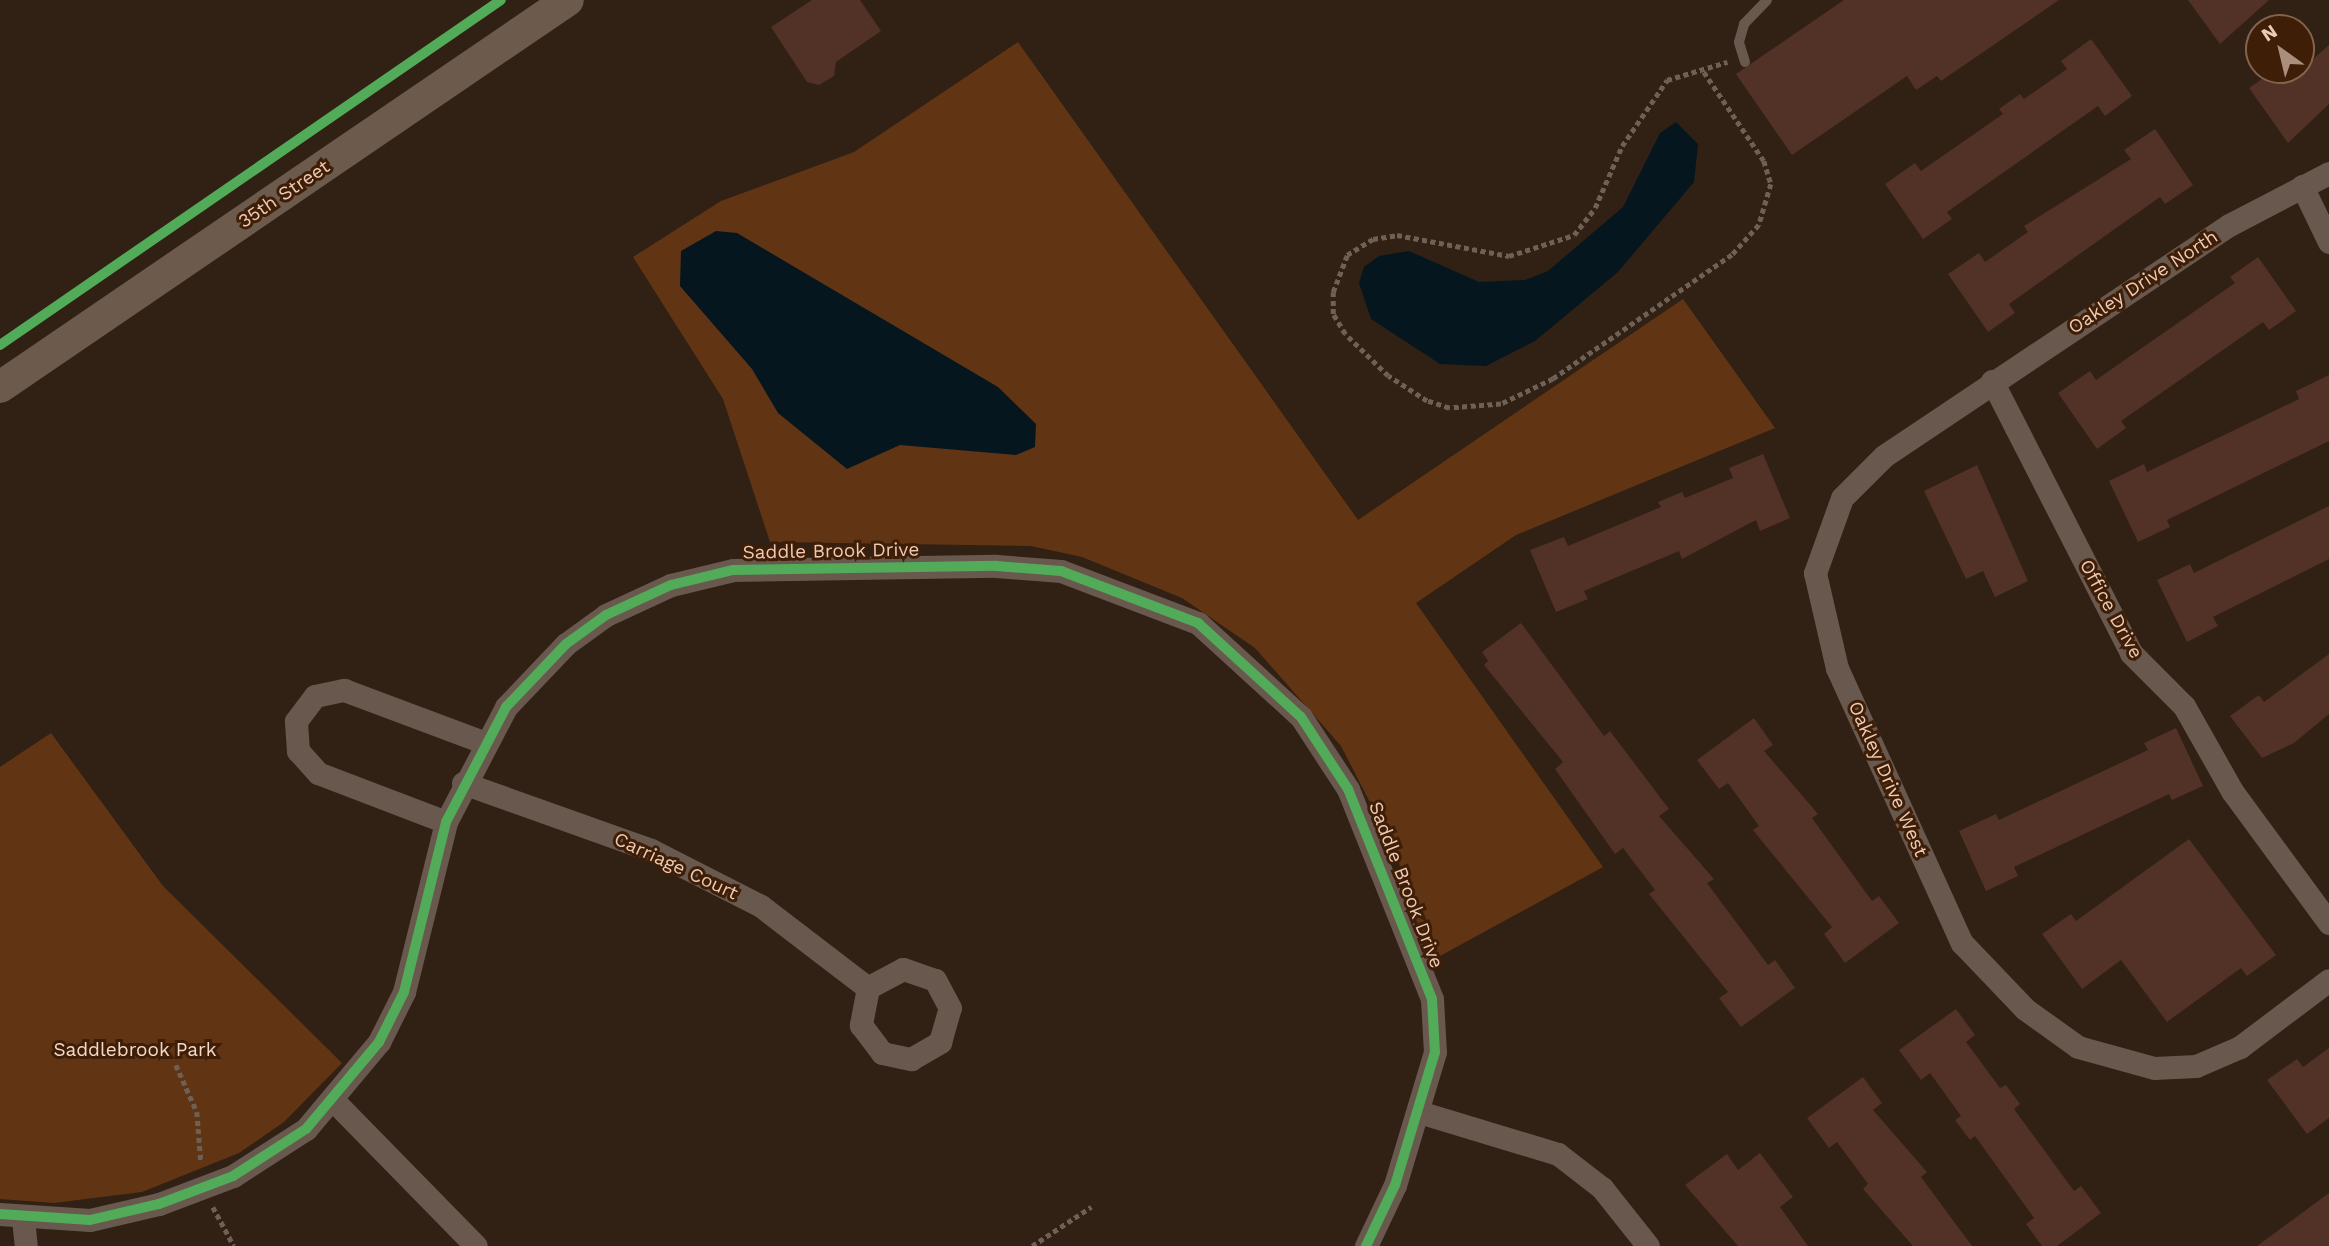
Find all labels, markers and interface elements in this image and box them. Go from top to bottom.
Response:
north arrow [2245,14,2315,84]
text: N [2257,19,2281,46]
street label: 35th Street [234,155,334,233]
street label: Oakley Drive North [2064,225,2222,339]
street label: Saddle Brook Drive [742,538,920,564]
street label: Office Drive [2074,556,2148,662]
street label: Oakley Drive West [1843,697,1933,861]
street label: Saddle Brook Drive [1364,798,1448,972]
street label: Carriage Court [610,827,742,905]
park label: Saddlebrook Park [53,1039,217,1061]

